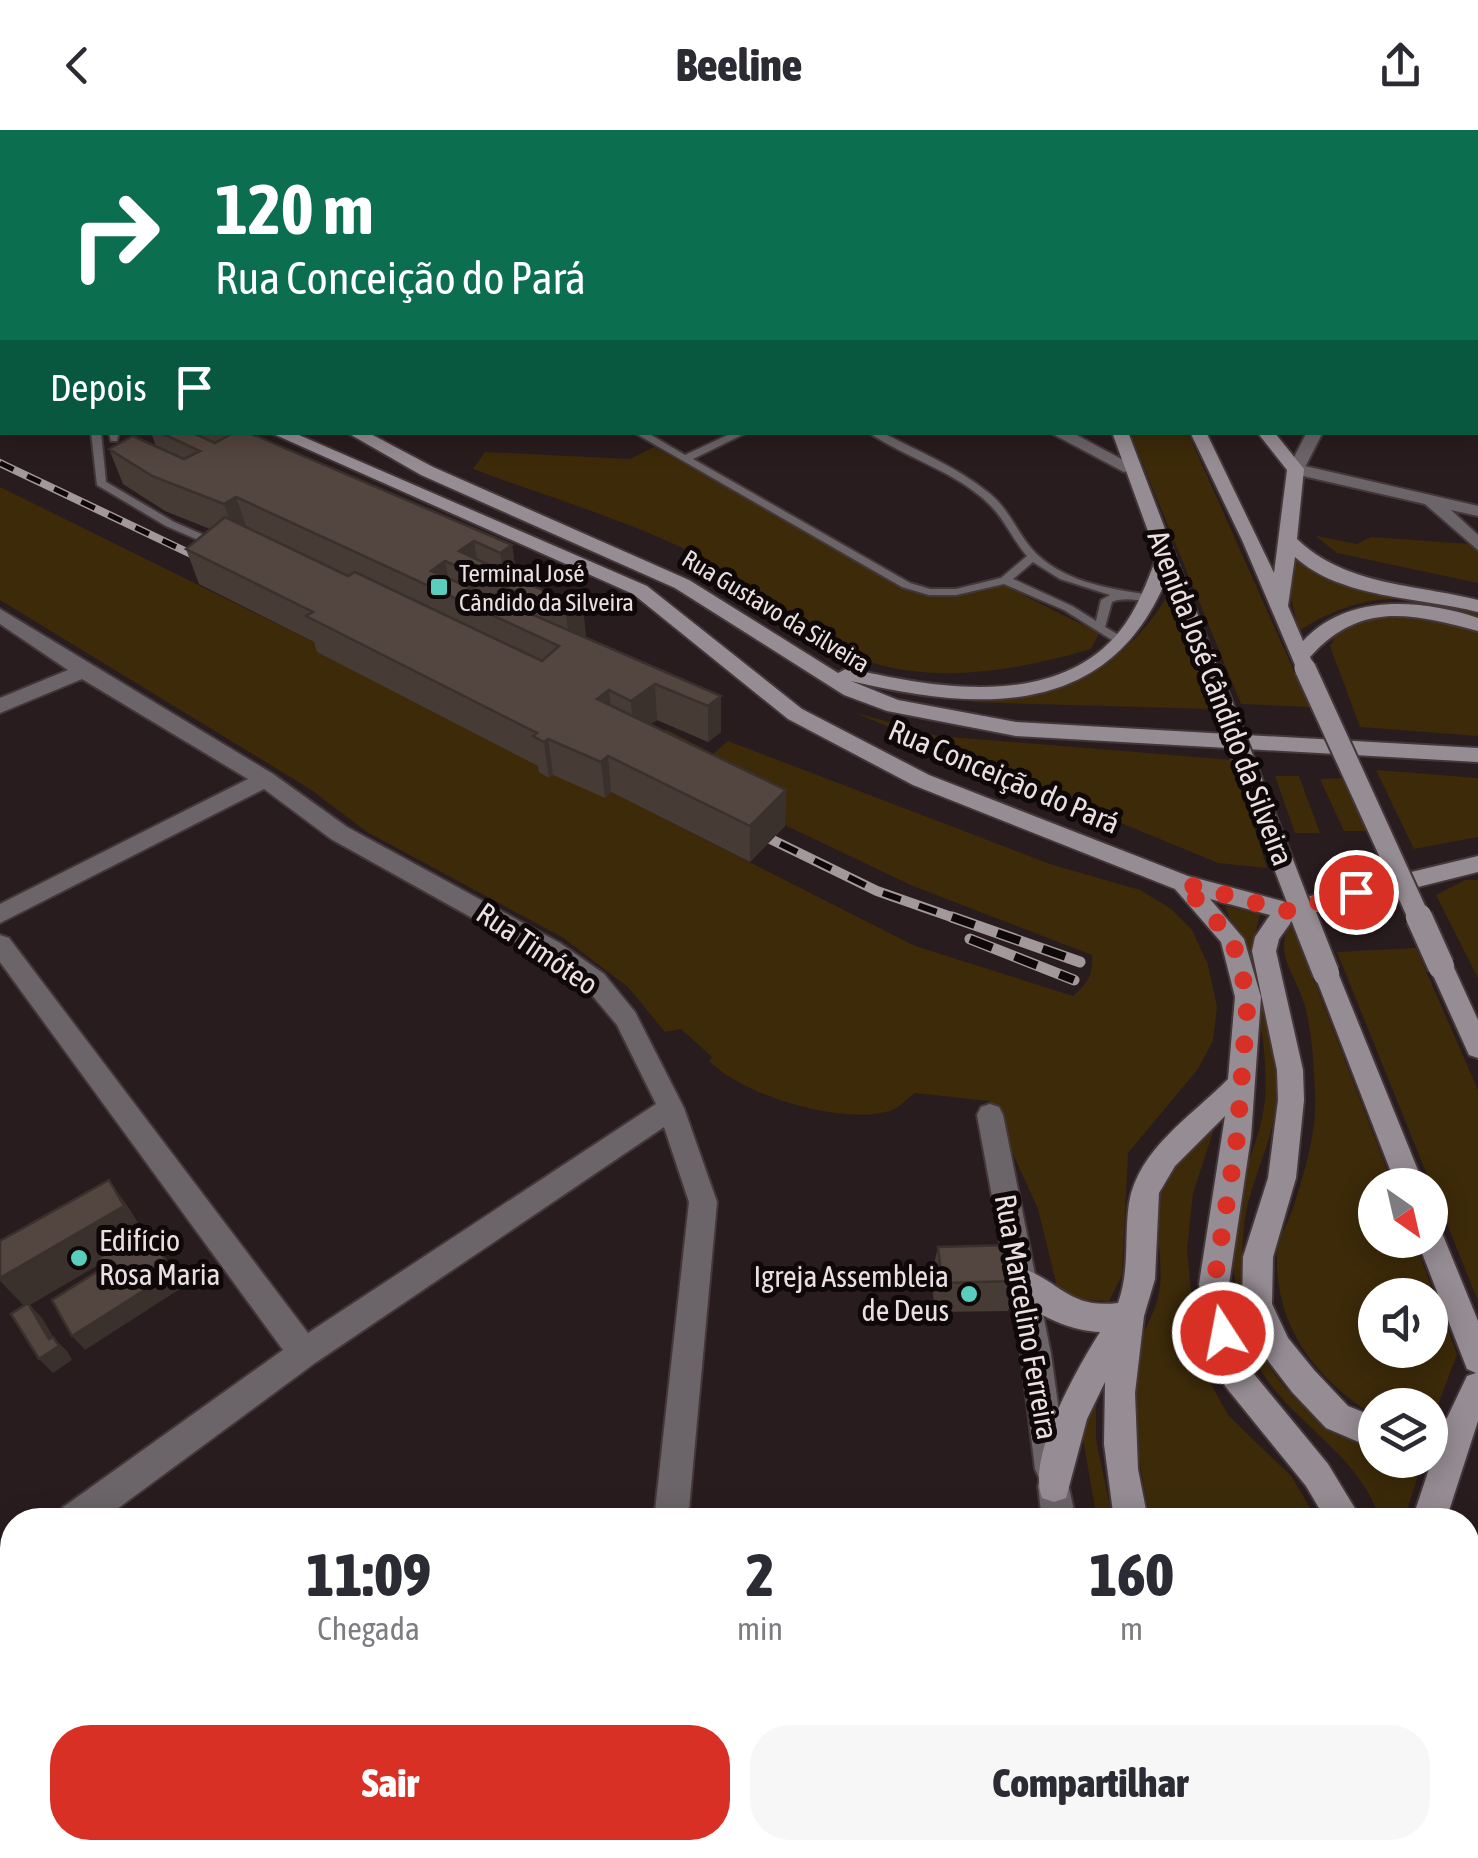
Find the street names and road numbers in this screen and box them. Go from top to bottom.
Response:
street label: Avenida José Cândido da Silveira [1141,525,1301,870]
street label: Rua Gustavo da Silveira [677,544,875,678]
street label: Rua Conceição do Pará [884,712,1125,840]
street label: Rua Timóteo [471,895,605,1001]
street label: Rua Marcelino Ferreira [989,1192,1065,1442]

